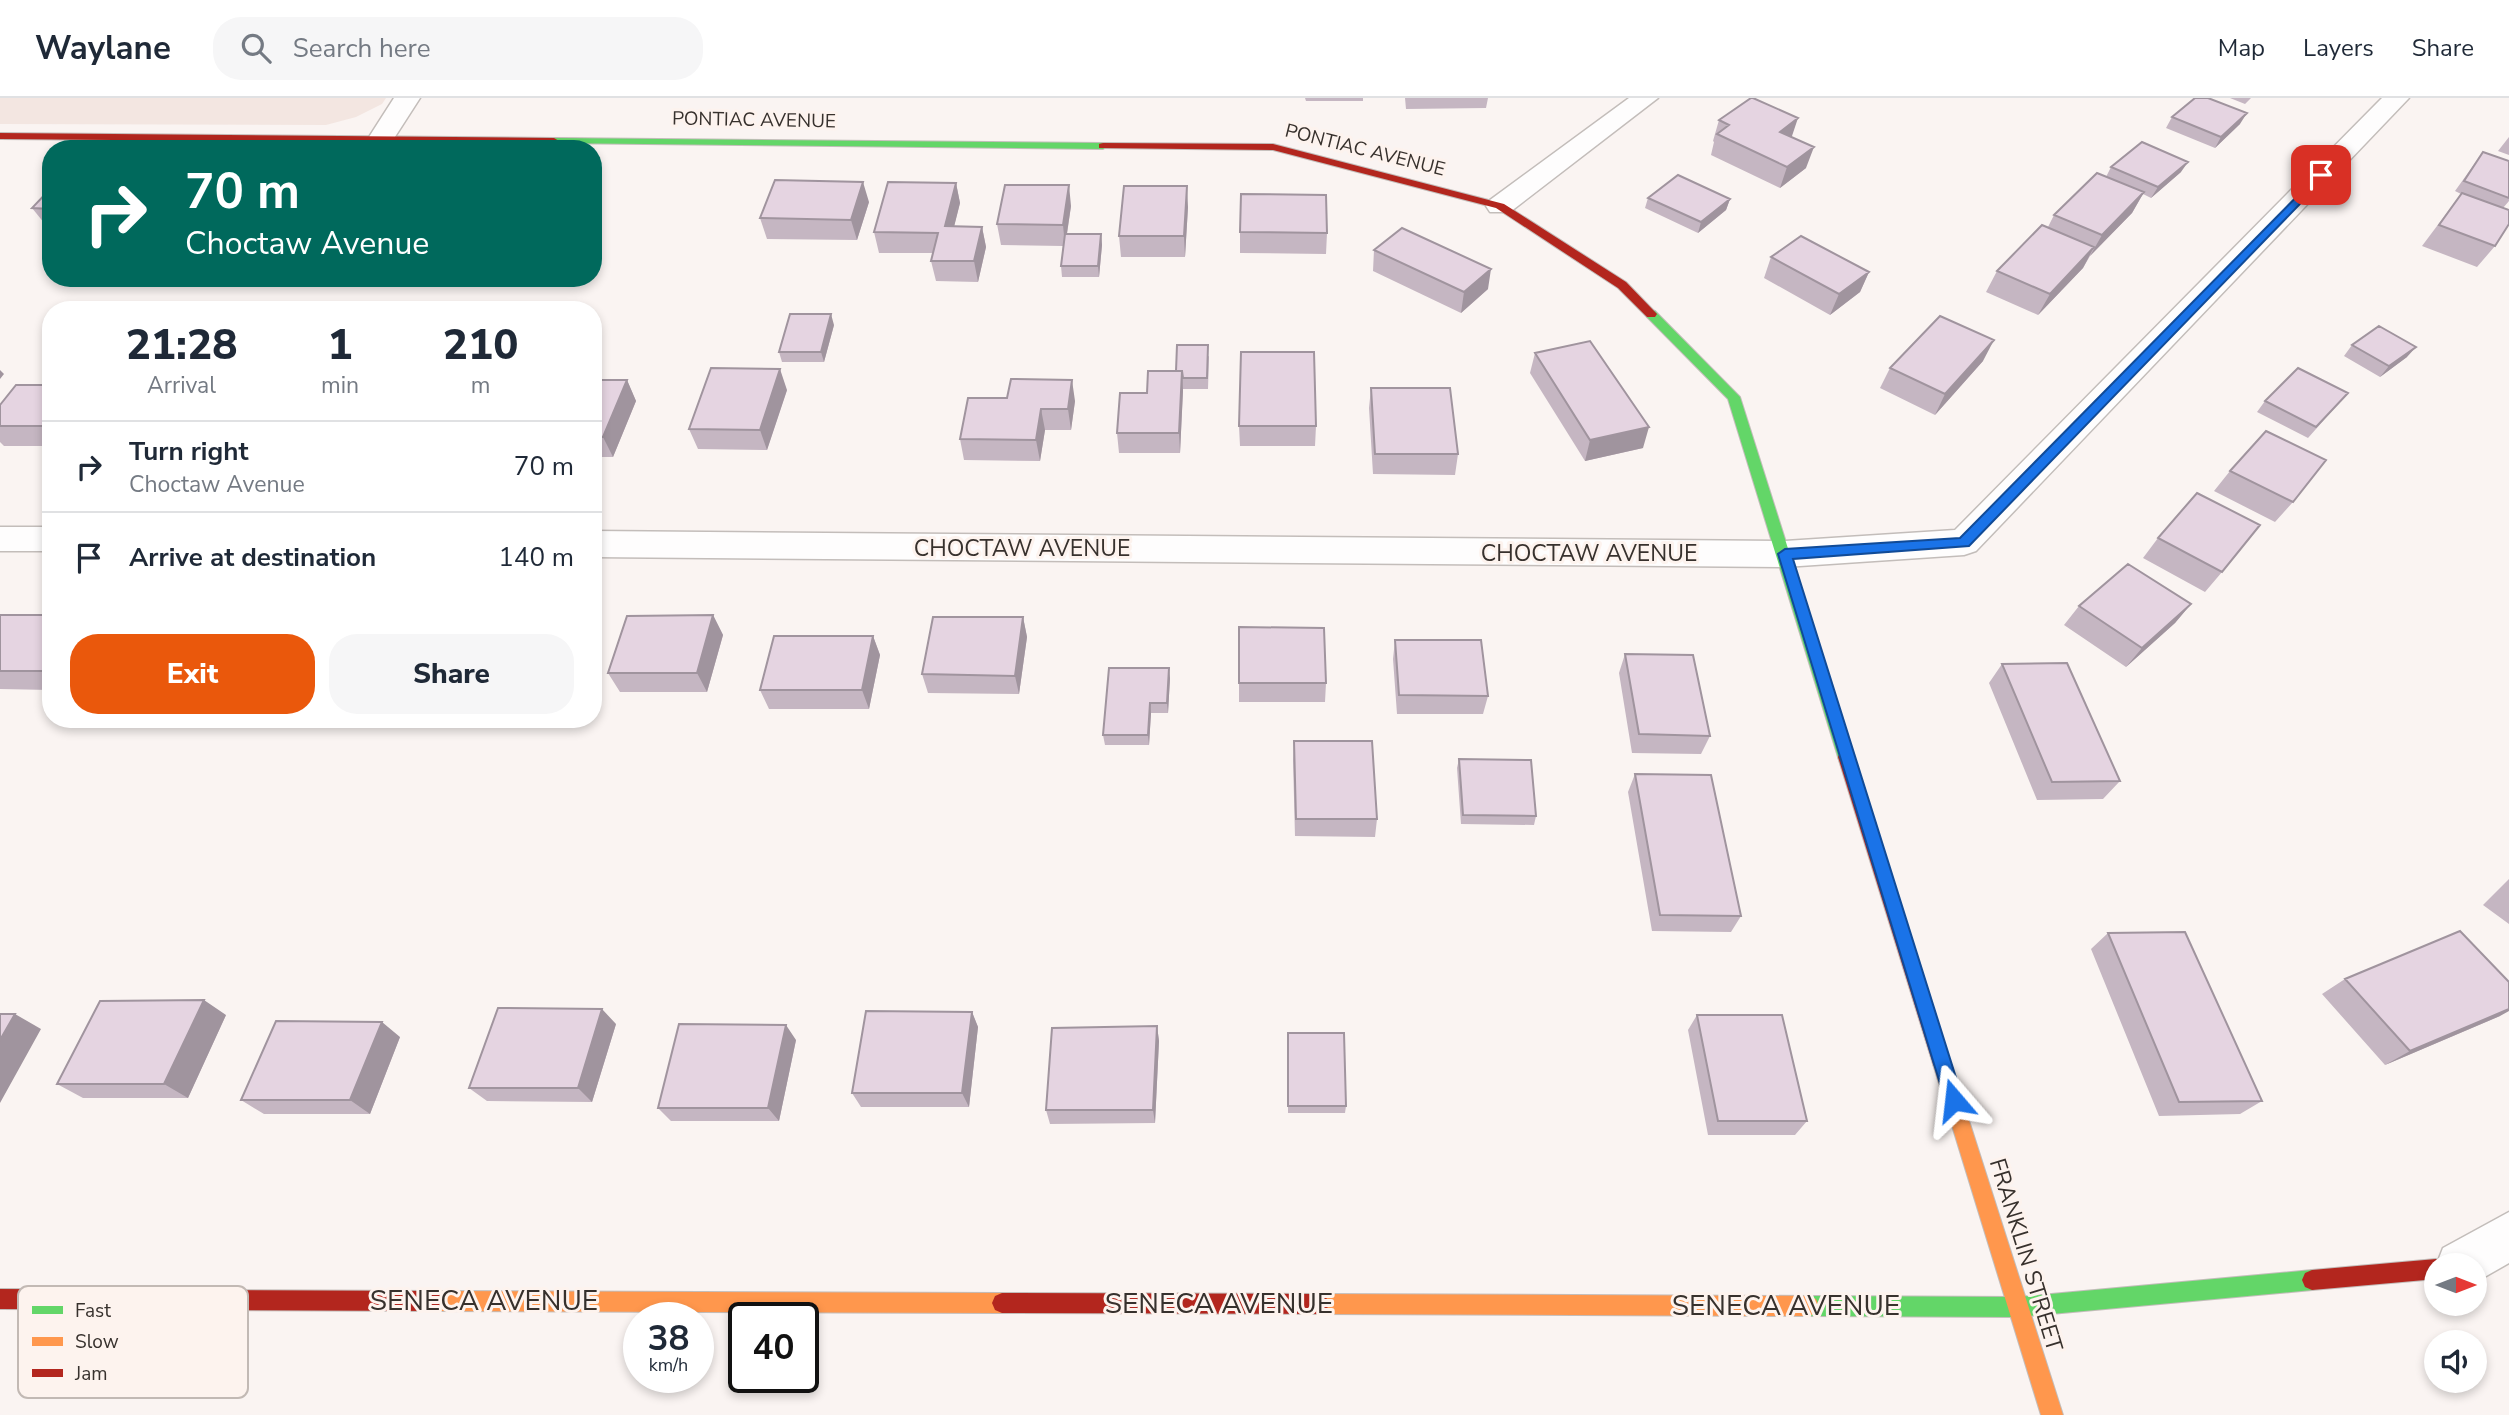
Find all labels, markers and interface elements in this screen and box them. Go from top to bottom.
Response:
search box [213,17,703,80]
text: Waylane [35,26,171,71]
icon: search [237,29,275,67]
text: Search here [293,31,431,66]
text: Map [2218,32,2265,64]
text: Layers [2303,32,2374,64]
text: Share [2412,32,2474,64]
street label: PONTIAC AVENUE [672,106,836,134]
street label: PONTIAC AVENUE [1282,118,1448,182]
pin [2291,145,2351,205]
icon: arrive [2302,156,2340,194]
text: 70 m [185,158,300,225]
icon: right [70,168,161,259]
text: Choctaw Avenue [185,222,429,265]
text: 21:28 [126,317,237,374]
text: 1 [327,317,353,374]
text: 210 [443,317,518,374]
text: Arrival [147,370,216,401]
text: min [321,370,359,401]
text: m [471,370,490,401]
text: Turn right [129,434,248,469]
icon: right [70,448,108,486]
text: 70 m [514,449,574,484]
text: Choctaw Avenue [129,469,305,500]
street label: CHOCTAW AVENUE [914,533,1130,564]
street label: CHOCTAW AVENUE [1481,538,1697,569]
icon: arrive [70,539,108,577]
text: Arrive at destination [129,540,376,575]
text: 140 m [498,540,574,575]
button: Exit [70,634,315,714]
button: Share [329,634,574,714]
position arrow [1917,1063,1991,1137]
street label: FRANKLIN STREET [1982,1155,2070,1356]
north arrow [2424,1253,2487,1316]
map controls [2424,1253,2487,1393]
street label: SENECA AVENUE [370,1282,598,1320]
street label: SENECA AVENUE [1105,1285,1333,1323]
legend [18,1286,248,1398]
street label: SENECA AVENUE [1672,1287,1900,1325]
text: Fast [75,1298,111,1324]
speed limit sign: 40 [728,1302,819,1393]
text: 38 [647,1315,690,1362]
text: Slow [75,1329,119,1355]
button: sound [2424,1330,2487,1393]
text: km/h [649,1353,688,1377]
text: Jam [74,1361,108,1387]

